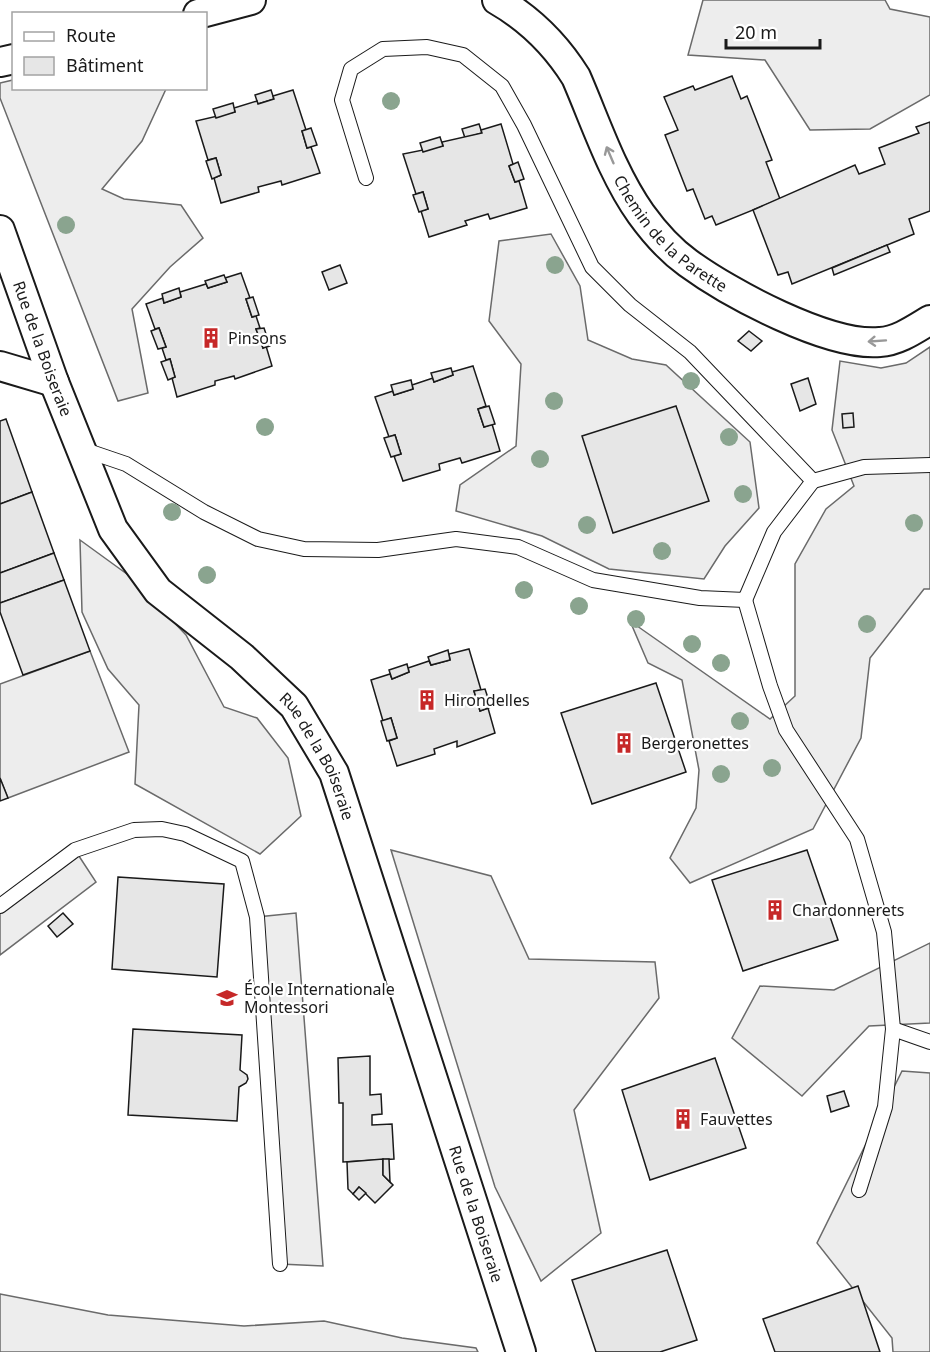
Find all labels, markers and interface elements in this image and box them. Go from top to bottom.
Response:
legend [12,12,207,90]
scale bar [726,12,820,50]
text: 20 m [735,20,777,44]
text: Route [66,23,116,47]
text: Bâtiment [66,53,144,77]
one-way arrow [604,147,615,165]
street label: Chemin de la Parette [609,171,731,297]
street label: Rue de la Boiseraie [8,278,78,420]
building icon: Pinsons [199,326,223,350]
place label: Pinsons [228,327,287,349]
one-way arrow [867,336,887,347]
street label: Rue de la Boiseraie [275,687,359,823]
building icon: Hirondelles [415,688,439,712]
place label: Hirondelles [444,689,530,711]
building icon: Bergeronettes [612,731,636,755]
place label: Bergeronettes [641,732,749,754]
building icon: Chardonnerets [763,898,787,922]
place label: Chardonnerets [792,899,904,921]
place label: École Internationale Montessori [244,978,395,1018]
school or university icon: École Internationale Montessori [215,986,239,1010]
building icon: Fauvettes [671,1107,695,1131]
place label: Fauvettes [700,1108,773,1130]
street label: Rue de la Boiseraie [444,1143,509,1285]

